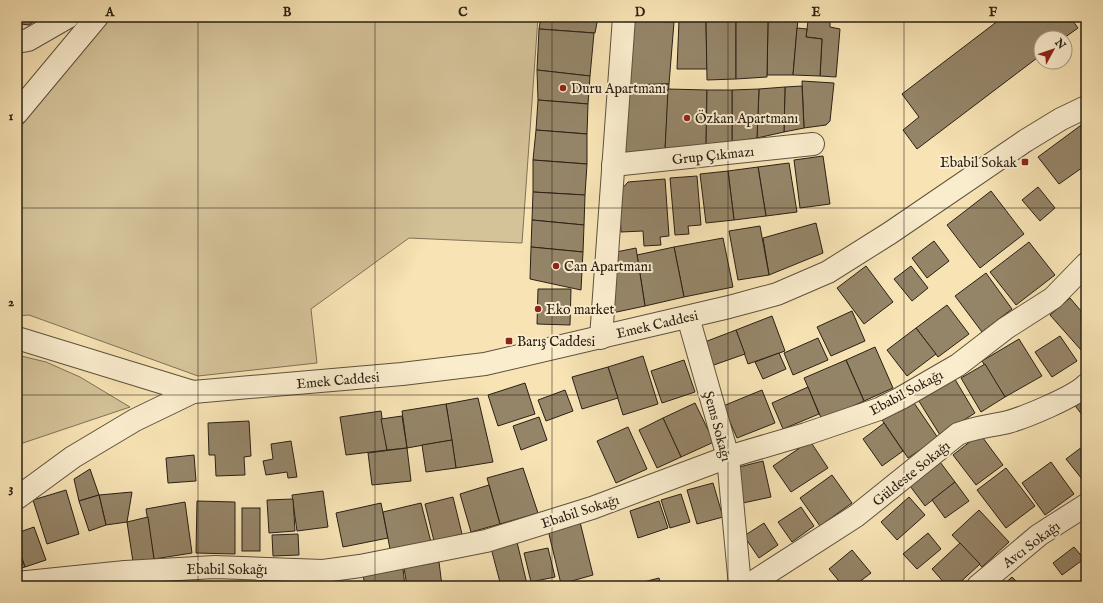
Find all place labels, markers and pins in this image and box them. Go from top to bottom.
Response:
place label: Duru Apartmanı [571,80,666,98]
marker: Duru Apartmanı [558,83,568,93]
place label: Özkan Apartmanı [695,109,799,128]
marker: Özkan Apartmanı [682,113,692,123]
place label: Ebabil Sokak [940,154,1018,172]
marker: Ebabil Sokak [1020,157,1030,167]
place label: Can Apartmanı [564,258,652,276]
marker: Can Apartmanı [551,261,561,271]
place label: Eko market [546,301,614,319]
marker: Eko market [533,304,543,314]
place label: Barış Caddesi [517,333,596,351]
marker: Barış Caddesi [504,336,514,346]

